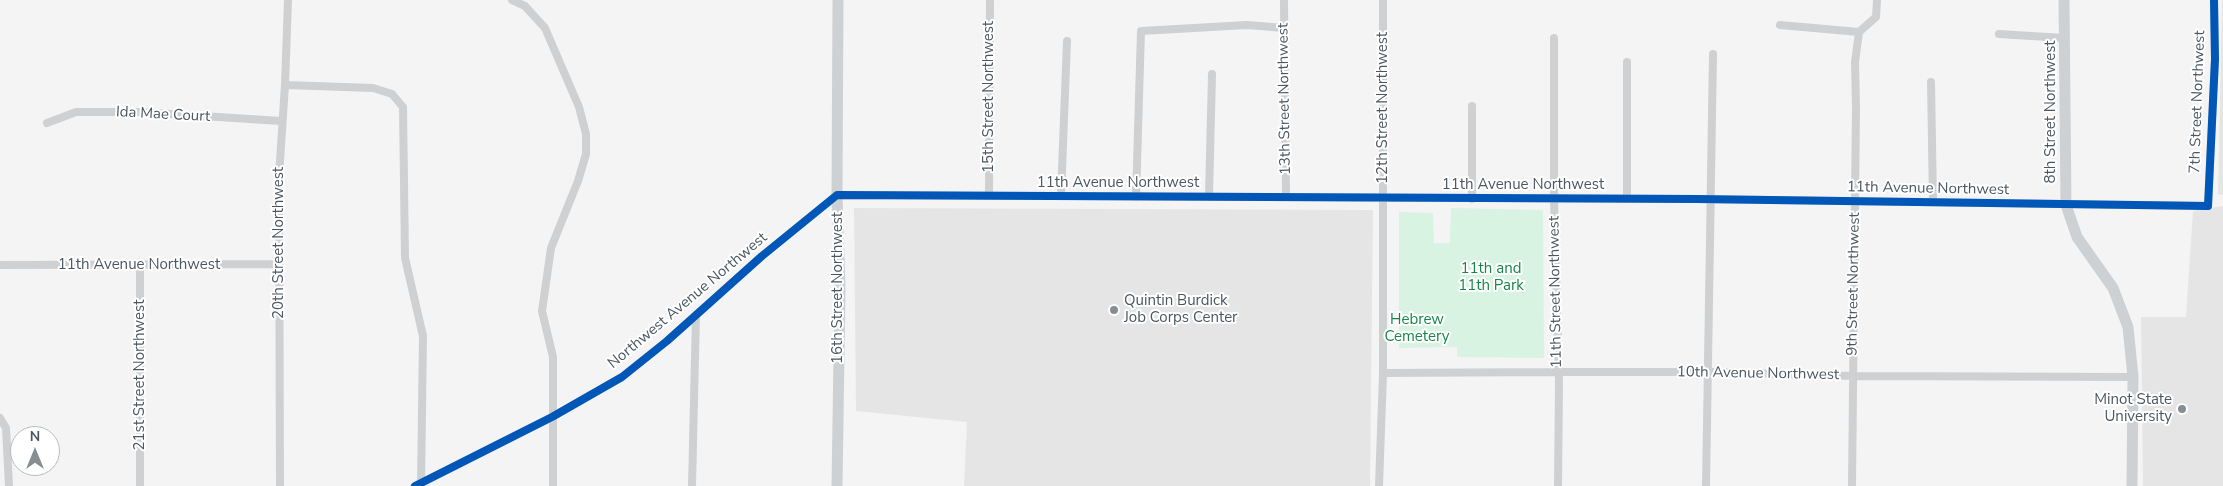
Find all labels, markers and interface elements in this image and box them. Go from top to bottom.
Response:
street label: 15th Street Northwest [980,21,998,173]
street label: 13th Street Northwest [1275,23,1295,175]
street label: 7th Street Northwest [2187,30,2209,174]
street label: 12th Street Northwest [1374,32,1392,184]
street label: 8th Street Northwest [2042,40,2060,184]
street label: Ida Mae Court [115,104,211,126]
street label: 20th Street Northwest [270,167,288,319]
street label: 11th Avenue Northwest [1037,174,1199,192]
street label: 11th Avenue Northwest [1442,176,1604,194]
street label: 11th Avenue Northwest [1847,179,2009,199]
street label: 16th Street Northwest [829,212,847,364]
street label: 9th Street Northwest [1844,212,1864,356]
street label: 11th Street Northwest [1546,216,1566,368]
street label: Northwest Avenue Northwest [605,229,771,373]
street label: 11th Avenue Northwest [58,256,220,274]
park label: 11th and 11th Park [1458,260,1524,295]
place label: Quintin Burdick Job Corps Center [1124,292,1237,327]
street label: 21st Street Northwest [131,300,149,450]
marker: Quintin Burdick Job Corps Center [1108,304,1120,316]
park label: Hebrew Cemetery [1384,311,1450,346]
street label: 10th Avenue Northwest [1677,364,1839,384]
place label: Minot State University [2094,391,2172,426]
marker: Minot State University [2176,403,2188,415]
north arrow [10,426,60,476]
text: N [30,427,40,446]

